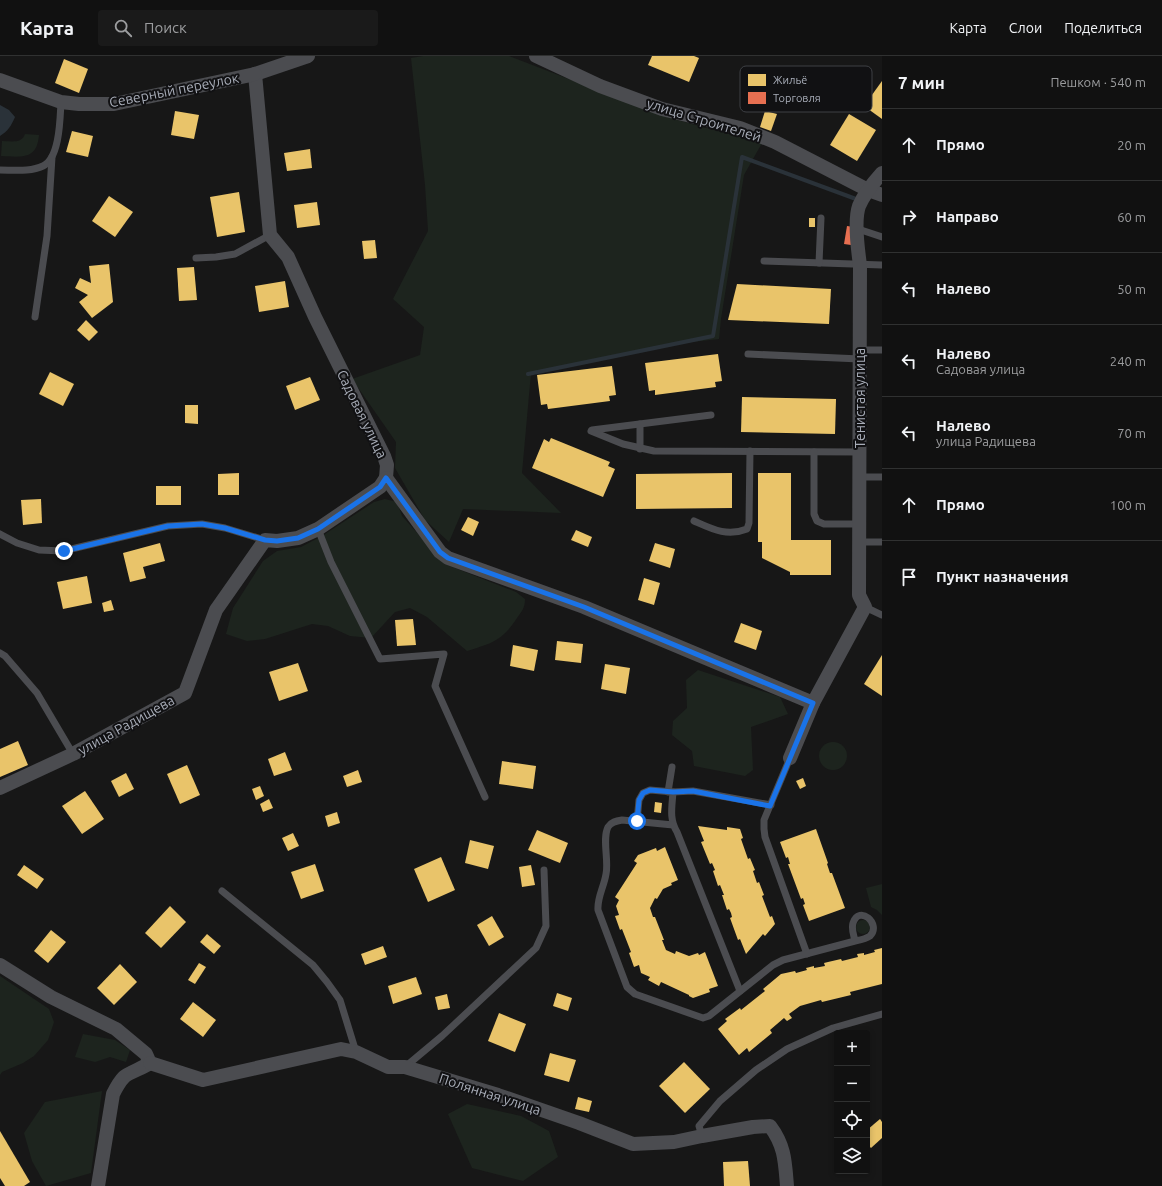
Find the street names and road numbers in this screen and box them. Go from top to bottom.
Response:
street label: Северный переулок [108,70,240,110]
street label: улица Строителей [645,95,763,145]
street label: Тенистая улица [852,348,868,448]
street label: Садовая улица [334,367,390,461]
street label: улица Радищева [75,692,177,758]
street label: Полянная улица [437,1070,543,1118]

